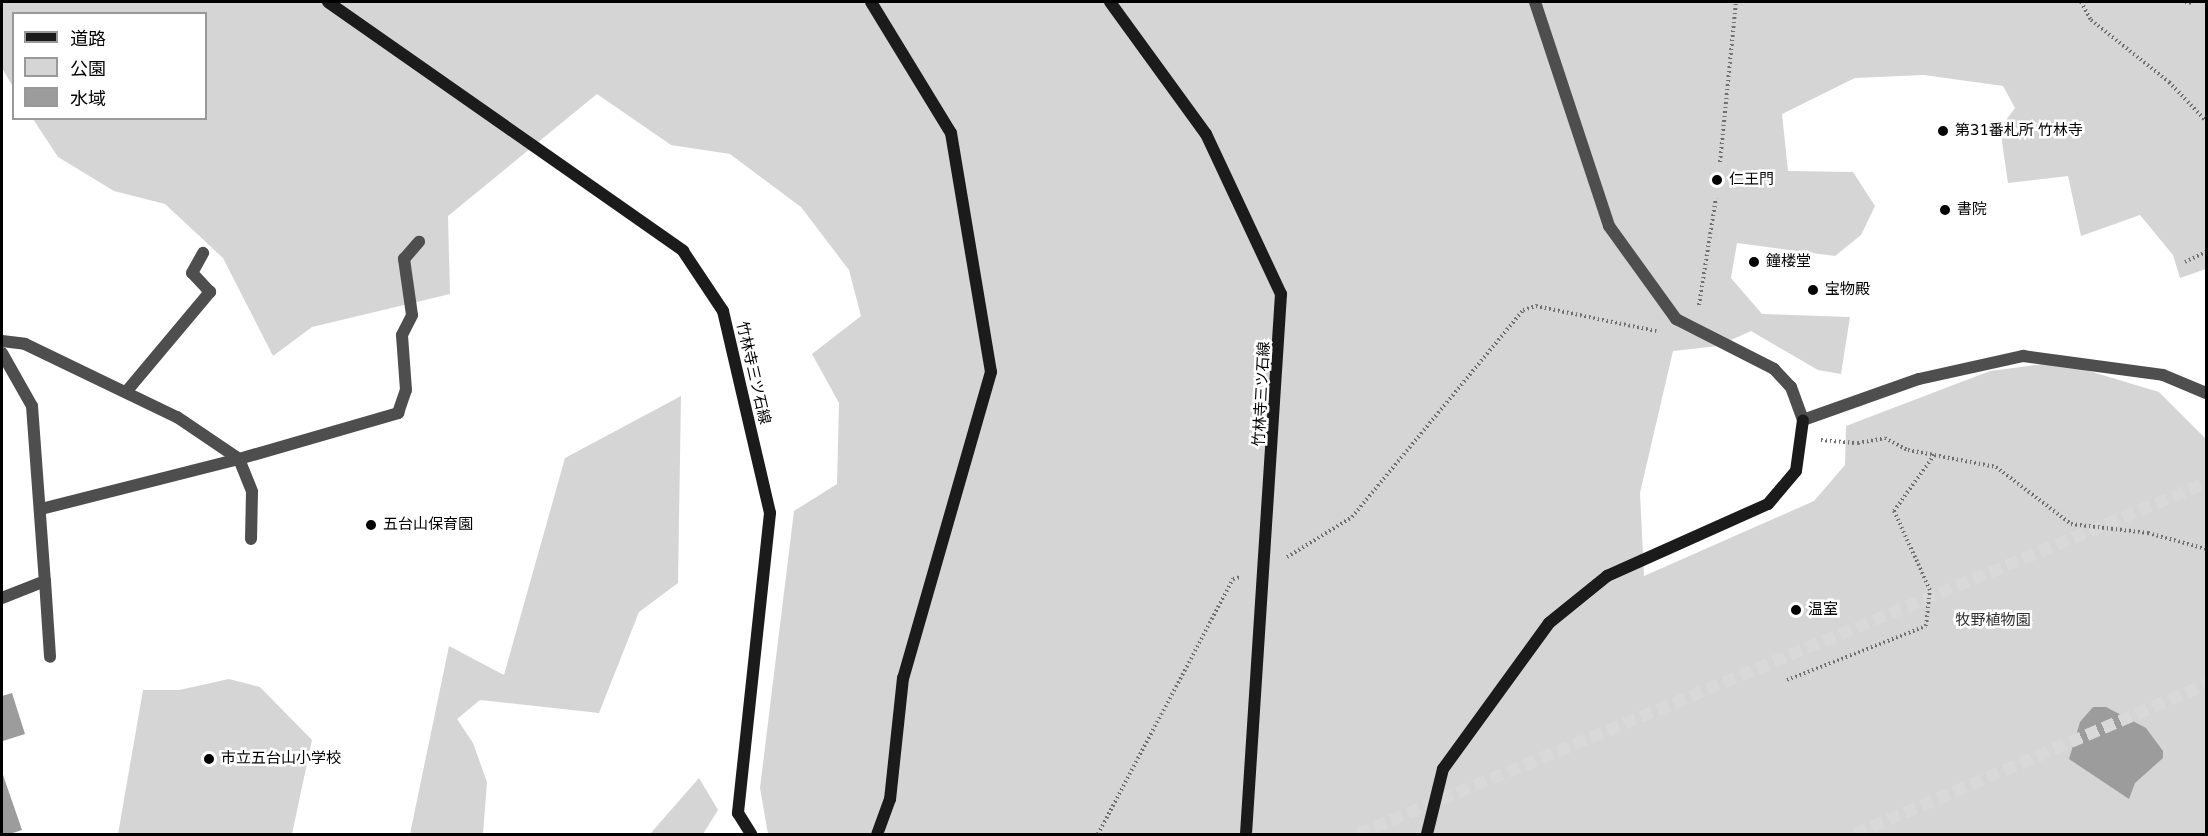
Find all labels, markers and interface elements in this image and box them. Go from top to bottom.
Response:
legend [12,12,207,120]
text: 道路 [70,28,106,50]
text: 公園 [70,58,106,80]
text: 水域 [70,88,106,110]
place label: 第31番札所 竹林寺 [1955,122,2083,140]
marker: 第31番札所 竹林寺 [1936,124,1950,138]
place label: 仁王門 [1729,171,1774,189]
marker: 仁王門 [1710,173,1724,187]
place label: 書院 [1957,201,1987,219]
marker: 書院 [1938,203,1952,217]
place label: 鐘楼堂 [1766,253,1811,271]
marker: 鐘楼堂 [1747,255,1761,269]
place label: 宝物殿 [1825,281,1870,299]
marker: 宝物殿 [1806,283,1820,297]
street label: 竹林寺三ツ石線 [732,320,774,426]
street label: 竹林寺三ツ石線 [1250,341,1274,447]
place label: 五台山保育園 [383,516,473,534]
marker: 五台山保育園 [364,518,378,532]
place label: 温室 [1808,601,1838,619]
marker: 温室 [1789,603,1803,617]
park label: 牧野植物園 [1956,612,2030,630]
place label: 市立五台山小学校 [221,750,341,768]
marker: 市立五台山小学校 [202,752,216,766]

